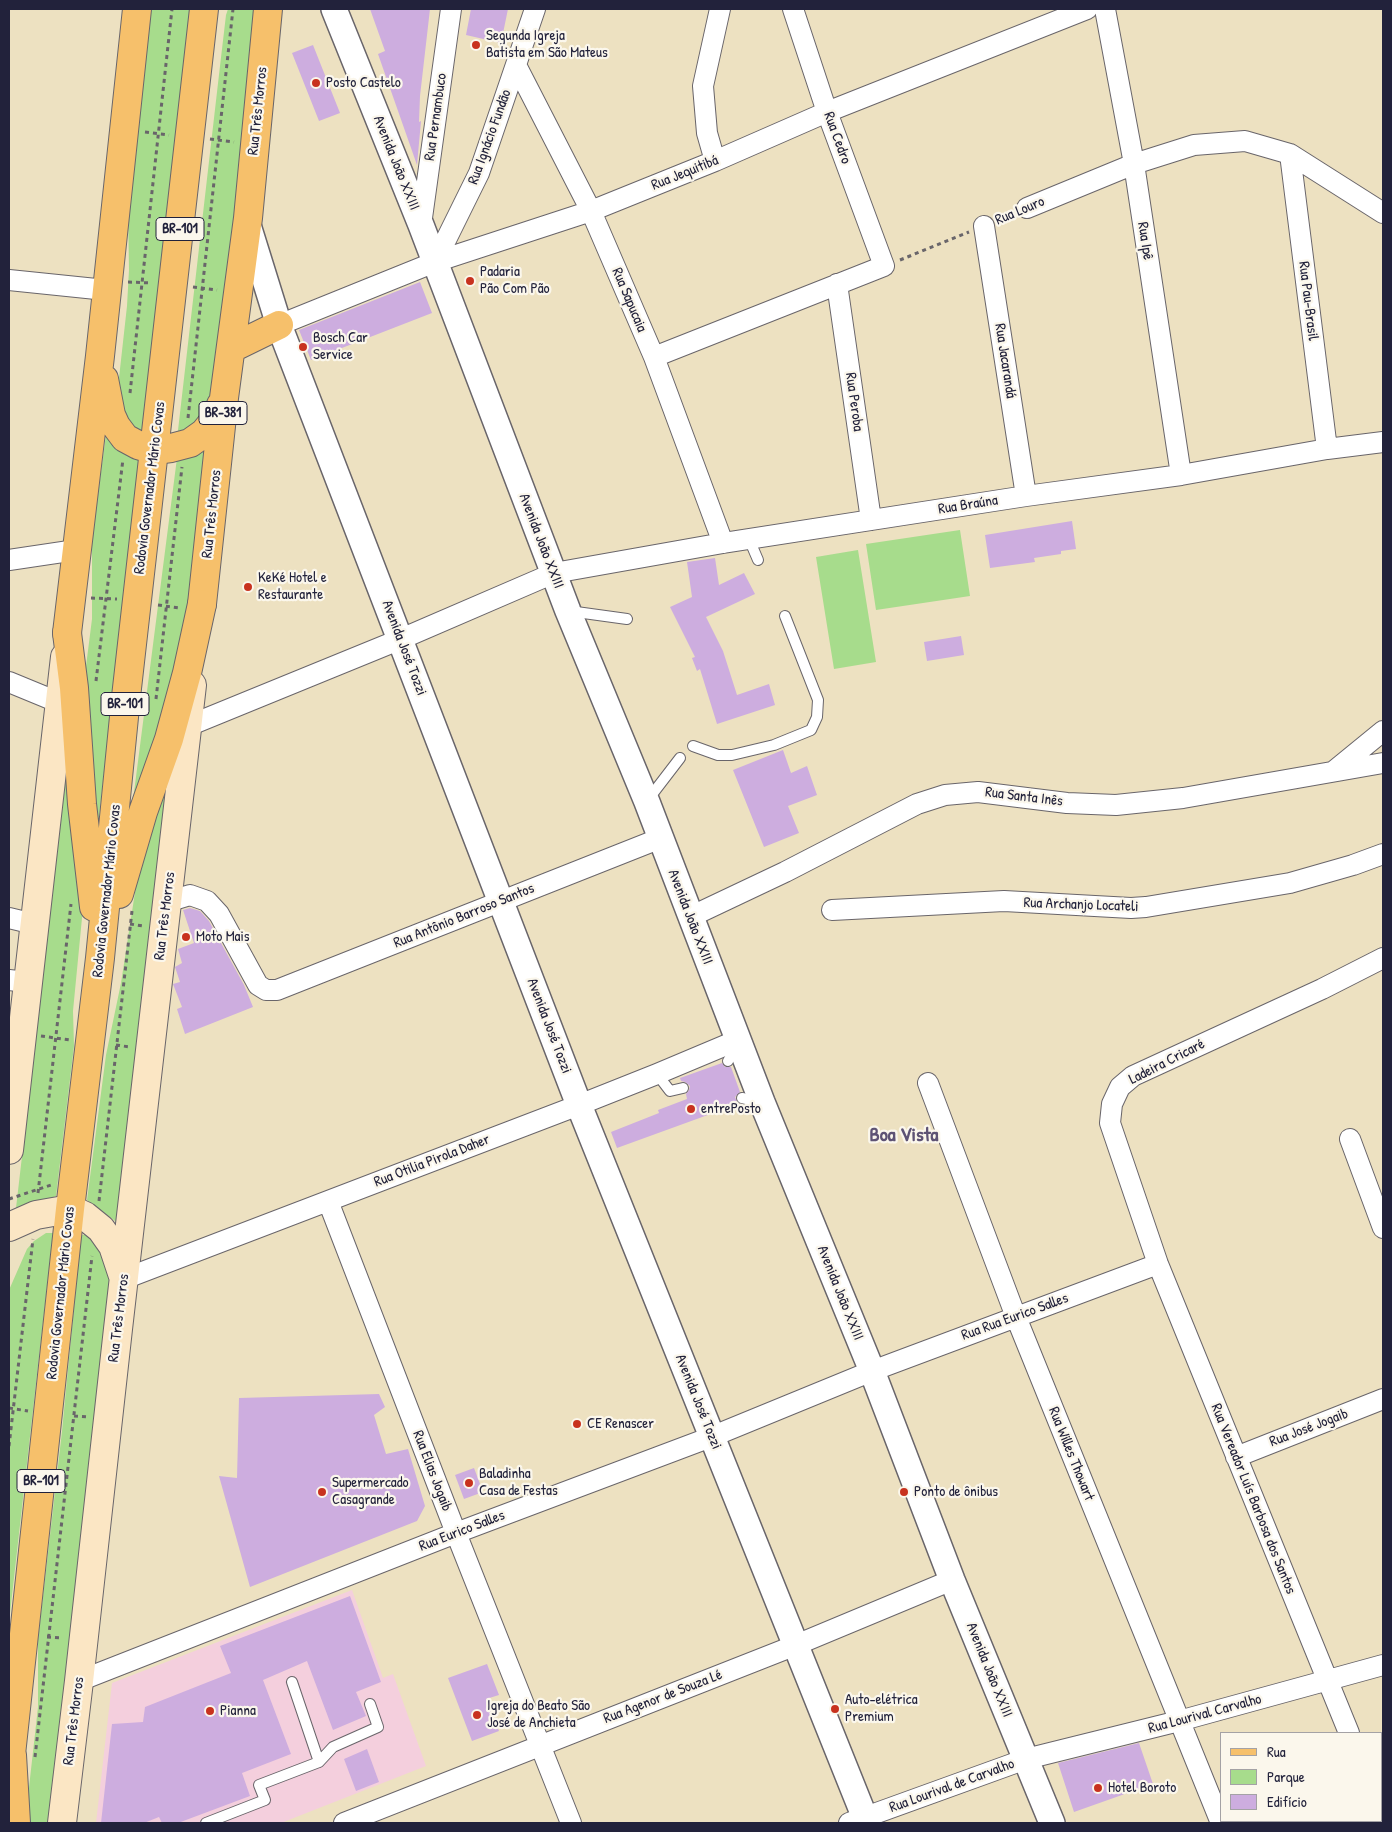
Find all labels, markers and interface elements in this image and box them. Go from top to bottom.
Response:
place label: Segunda Igreja Batista em São Mateus [486,27,608,62]
marker: Segunda Igreja Batista em São Mateus [470,39,482,51]
street label: Rua Três Morros [244,66,272,156]
street label: Rua Pernambuco [421,72,451,162]
place label: Posto Castelo [326,74,401,92]
marker: Posto Castelo [310,77,322,89]
street label: Rua Ignácio Fundão [464,87,516,187]
street label: Rua Cedro [819,110,855,166]
street label: Avenida João XXIII [369,113,423,213]
street label: Rua Jequitibá [649,151,721,195]
street label: Rua Louro [993,193,1047,229]
road number: BR-101 [156,218,204,240]
street label: Rua Ipê [1133,221,1157,261]
street label: Rua Pau-Brasil [1294,260,1322,342]
place label: Padaria Pão Com Pão [480,263,550,298]
street label: Rua Sapucaia [607,265,651,335]
marker: Padaria Pão Com Pão [464,275,476,287]
street label: Rua Jacarandá [990,322,1020,400]
place label: Bosch Car Service [313,329,368,364]
marker: Bosch Car Service [297,341,309,353]
street label: Rua Peroba [841,371,867,433]
street label: Rodovia Governador Mário Covas [130,401,170,575]
road number: BR-381 [199,402,247,424]
street label: Rua Três Morros [198,469,226,559]
street label: Avenida João XXIII [515,491,567,591]
street label: Rua Braúna [937,491,999,519]
place label: KeKé Hotel e Restaurante [258,569,327,604]
marker: KeKé Hotel e Restaurante [242,581,254,593]
street label: Avenida José Tozzi [378,598,430,698]
road number: BR-101 [101,692,149,716]
street label: Rua Santa Inês [984,783,1064,811]
street label: Rodovia Governador Mário Covas [89,804,125,978]
street label: Avenida João XXIII [664,867,716,967]
street label: Rua Três Morros [151,871,179,961]
street label: Rua Antônio Barroso Santos [391,880,537,952]
street label: Rua Archanjo Locateli [1023,894,1139,916]
place label: Moto Mais [196,928,250,946]
marker: Moto Mais [180,931,192,943]
street label: Avenida José Tozzi [523,976,575,1076]
street label: Ladeira Cricaré [1126,1035,1208,1089]
place label: entrePosto [701,1100,761,1118]
marker: entrePosto [685,1103,697,1115]
district label: Boa Vista [870,1124,938,1148]
street label: Rua Otilia Pirola Daher [372,1131,492,1191]
street label: Rodovia Governador Mário Covas [43,1206,79,1380]
street label: Avenida João XXIII [813,1243,867,1343]
street label: Rua Três Morros [105,1273,133,1363]
street label: Rua Rua Eurico Salles [959,1289,1071,1345]
street label: Avenida José Tozzi [671,1352,725,1452]
street label: Rua Vereador Luís Barbosa dos Santos [1207,1401,1299,1597]
street label: Rua Willes Thowart [1044,1404,1098,1504]
street label: Rua José Jogaib [1267,1405,1351,1451]
place label: CE Renascer [587,1415,654,1433]
marker: CE Renascer [571,1418,583,1430]
street label: Rua Elias Jogaib [408,1428,456,1514]
place label: Baladinha Casa de Festas [479,1465,558,1500]
road number: BR-101 [17,1470,65,1492]
place label: Supermercado Casagrande [332,1474,409,1509]
marker: Baladinha Casa de Festas [463,1477,475,1489]
place label: Ponto de ônibus [914,1483,998,1501]
marker: Supermercado Casagrande [316,1486,328,1498]
marker: Ponto de ônibus [898,1486,910,1498]
street label: Rua Eurico Salles [417,1506,507,1556]
street label: Avenida João XXIII [962,1620,1016,1720]
street label: Rua Agenor de Souza Lé [601,1666,725,1728]
street label: Rua Três Morros [60,1676,88,1766]
street label: Rua Lourival Carvalho [1146,1690,1264,1738]
place label: Auto-elétrica Premium [845,1691,918,1726]
place label: Igreja do Beato São José de Anchieta [487,1697,590,1732]
place label: Pianna [220,1702,256,1720]
marker: Auto-elétrica Premium [829,1703,841,1715]
marker: Pianna [204,1705,216,1717]
marker: Igreja do Beato São José de Anchieta [471,1709,483,1721]
legend [1220,1732,1382,1822]
text: Rua [1267,1741,1286,1762]
street label: Rua Lourival de Carvalho [887,1755,1017,1817]
text: Parque [1267,1766,1305,1787]
place label: Hotel Boroto [1108,1779,1176,1797]
marker: Hotel Boroto [1092,1782,1104,1794]
text: Edifício [1267,1791,1307,1812]

